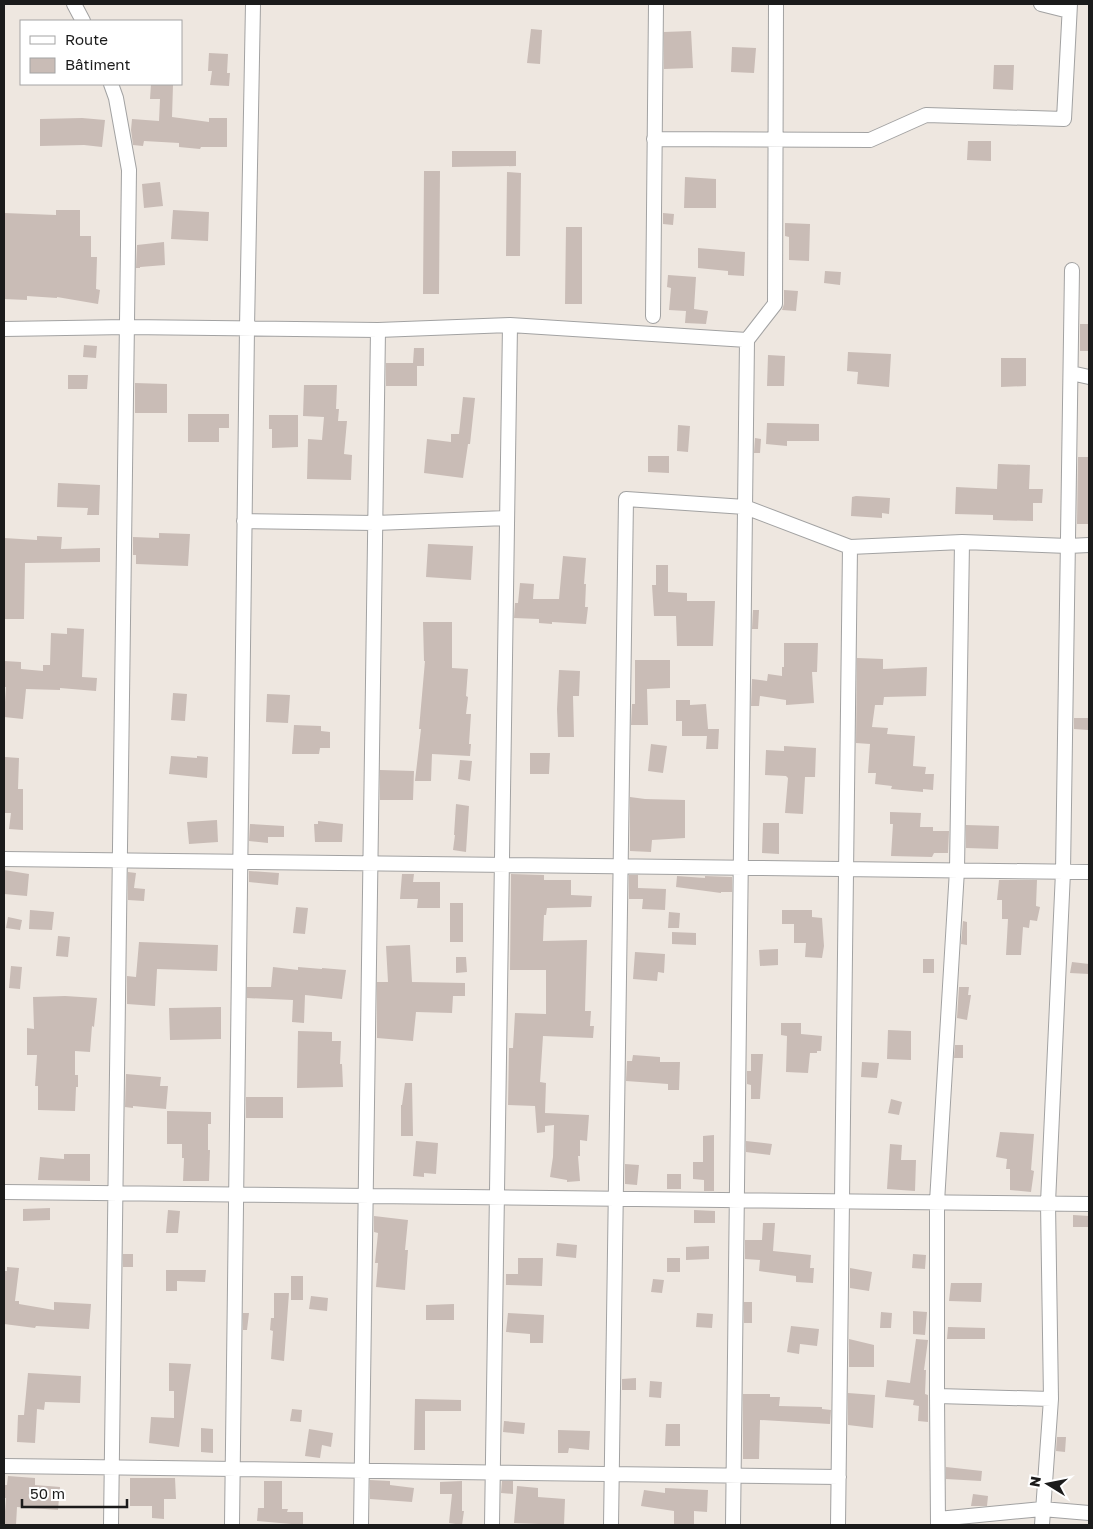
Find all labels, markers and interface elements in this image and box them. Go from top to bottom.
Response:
legend [20,20,182,85]
text: Route [65,30,108,48]
text: Bâtiment [65,55,130,73]
north arrow [1023,1459,1073,1509]
text: N [1025,1475,1044,1488]
scale bar [22,1476,128,1508]
text: 50 m [30,1484,65,1502]

